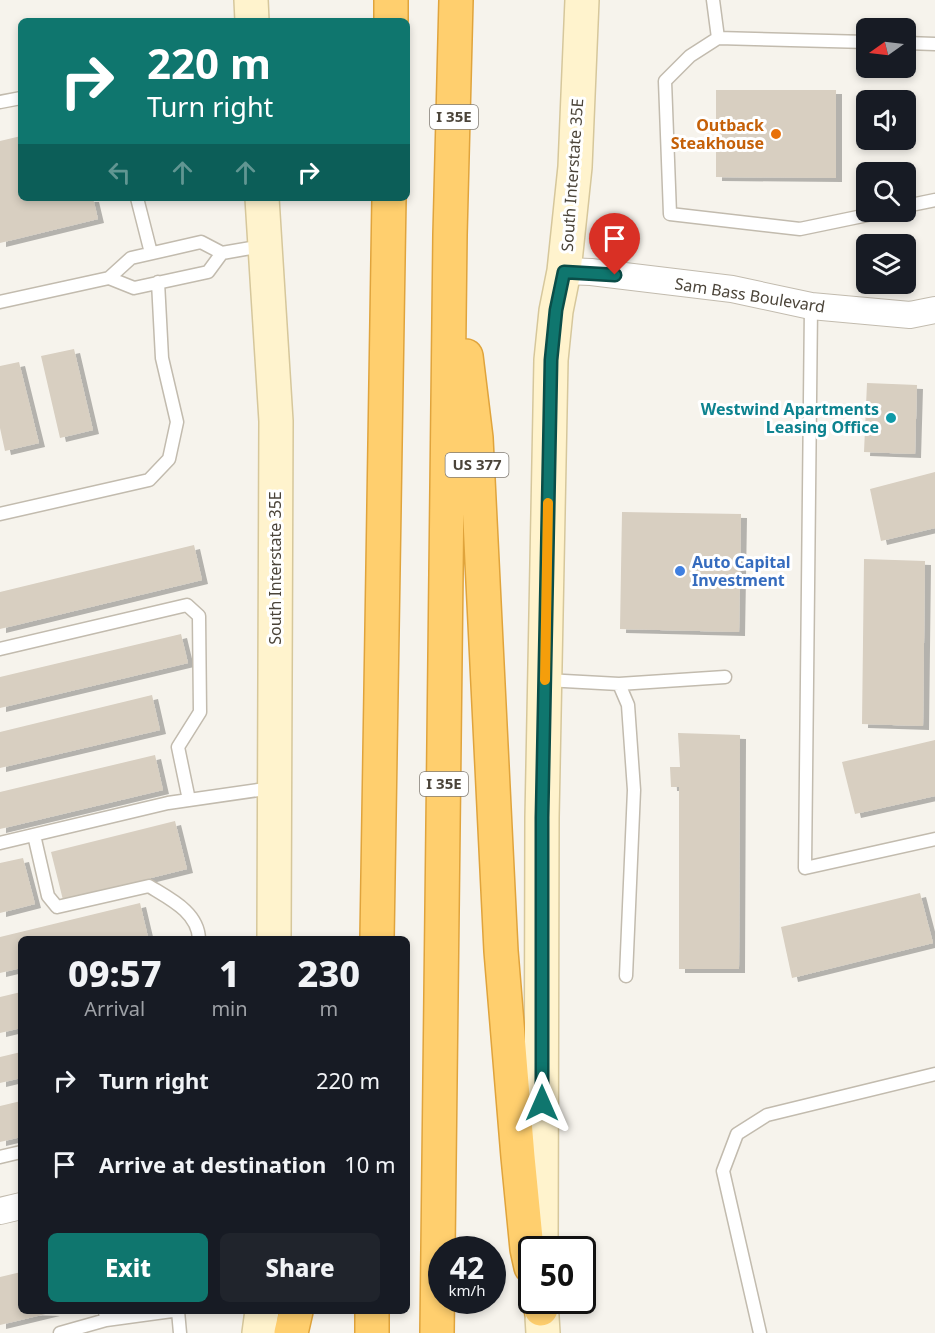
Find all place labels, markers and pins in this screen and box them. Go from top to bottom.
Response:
place label: Outback Steakhouse [671,114,764,154]
marker: Outback Steakhouse [769,127,783,141]
pin [589,213,640,275]
place label: Westwind Apartments Leasing Office [701,398,879,438]
marker: Westwind Apartments Leasing Office [884,411,898,425]
place label: Auto Capital Investment [692,551,791,591]
marker: Auto Capital Investment [673,564,687,578]

